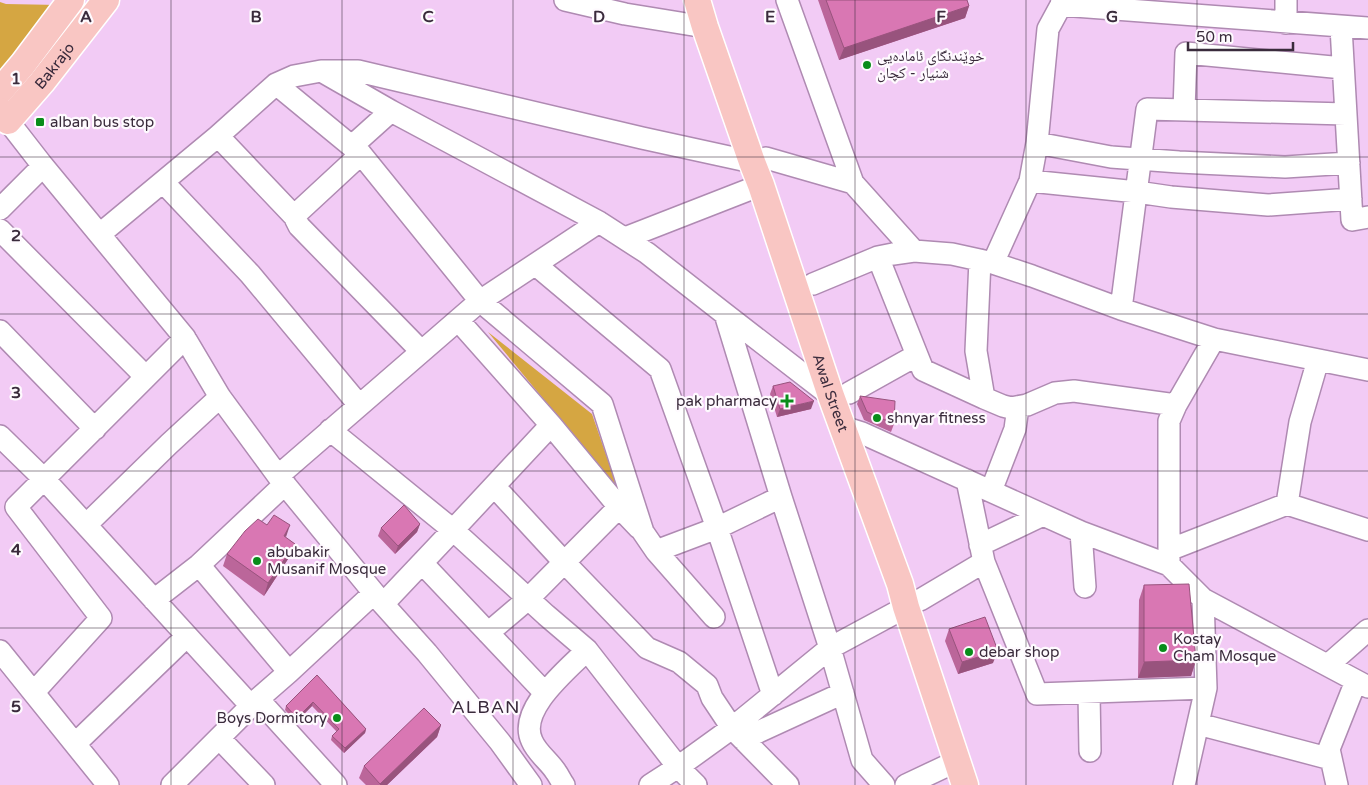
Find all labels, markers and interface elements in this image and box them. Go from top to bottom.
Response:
text: A [80,7,92,27]
text: B [250,7,262,27]
text: C [422,7,434,27]
text: D [593,7,605,27]
text: E [765,7,775,27]
text: F [936,7,946,27]
text: G [1106,7,1118,27]
scale bar [1188,20,1293,52]
text: 50 m [1196,28,1233,46]
street label: Bakrajo [31,39,78,93]
place label: خوێندنگای ئامادەیی شنیار - کچان [877,47,985,83]
marker: خوێندنگای ئامادەیی شنیار - کچان [861,59,873,71]
text: 1 [11,69,21,89]
place label: alban bus stop [50,113,154,131]
marker: alban bus stop [34,116,46,128]
text: 2 [11,226,21,246]
street label: Awal Street [809,352,853,435]
text: 3 [11,383,21,403]
place label: pak pharmacy [676,392,777,410]
marker: pak pharmacy [781,395,793,407]
place label: shnyar fitness [887,409,986,427]
marker: shnyar fitness [871,412,883,424]
text: 4 [11,540,21,560]
place label: abubakir Musanif Mosque [267,543,386,578]
marker: abubakir Musanif Mosque [251,555,263,567]
place label: Kostay Cham Mosque [1173,630,1276,665]
marker: Kostay Cham Mosque [1157,642,1169,654]
place label: debar shop [979,643,1059,661]
marker: debar shop [963,646,975,658]
district label: ALBAN [451,696,521,718]
text: 5 [11,697,21,717]
place label: Boys Dormitory [217,709,327,727]
marker: Boys Dormitory [331,712,343,724]

